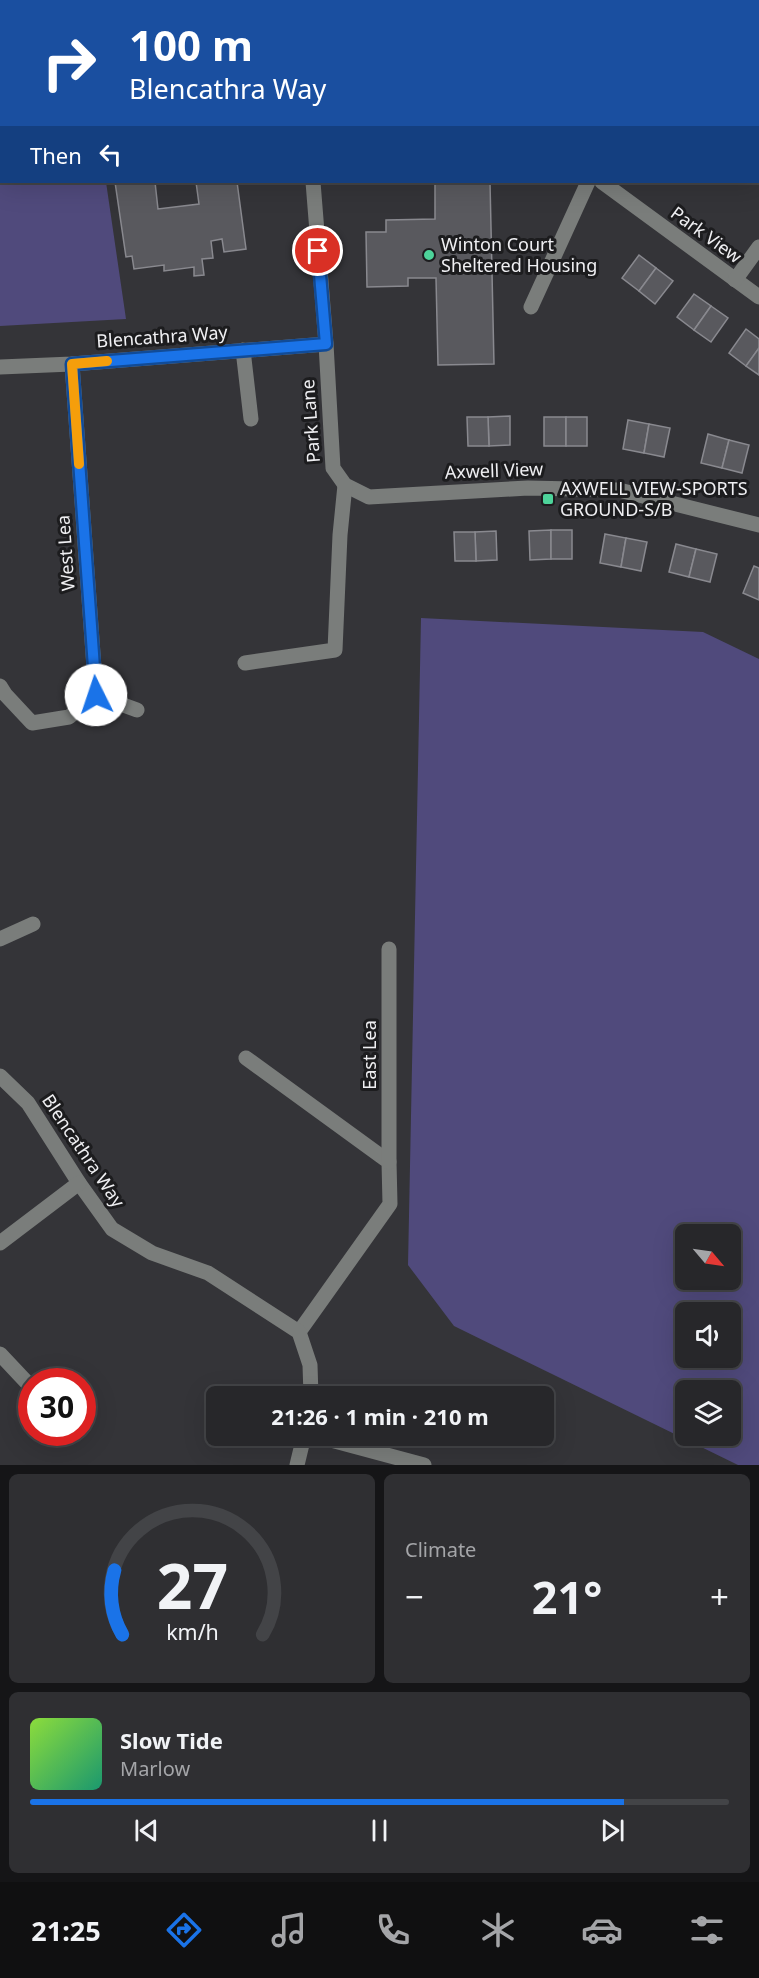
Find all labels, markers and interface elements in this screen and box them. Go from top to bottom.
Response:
text: 100 m [129,16,253,73]
icon: right [30,24,108,102]
text: Blencathra Way [129,70,326,107]
icon: left [94,138,127,171]
text: Then [30,140,82,170]
street label: Park View [666,200,747,268]
pin [292,225,343,276]
place label: Winton Court Sheltered Housing [441,232,597,277]
icon: arrive [301,234,334,267]
marker: Winton Court Sheltered Housing [422,248,436,262]
street label: Blencathra Way [96,319,229,353]
street label: Park Lane [295,379,325,464]
street label: Axwell View [444,456,544,484]
place label: AXWELL VIEW-SPORTS GROUND-S/B [560,476,748,521]
marker: AXWELL VIEW-SPORTS GROUND-S/B [541,492,555,506]
street label: West Lea [50,514,80,592]
position arrow [64,663,128,727]
street label: East Lea [357,1020,381,1090]
street label: Blencathra Way [37,1089,131,1212]
north arrow [675,1224,741,1290]
map controls [675,1224,741,1446]
button: sound [675,1302,741,1368]
speed limit sign: 30 [18,1368,96,1446]
button: layers [675,1380,741,1446]
text: 21:26 · 1 min · 210 m [271,1401,489,1431]
text: Climate [405,1536,476,1563]
text: 27 [156,1542,228,1627]
text: 21° [532,1566,602,1627]
text: − [405,1574,424,1619]
text: + [710,1574,729,1619]
text: km/h [166,1618,218,1647]
text: Slow Tide [120,1725,223,1755]
text: Marlow [120,1755,190,1782]
icon: previous [130,1814,163,1847]
icon: pause [363,1814,396,1847]
icon: next [596,1814,629,1847]
icon: directions [163,1909,205,1951]
icon: music [268,1909,310,1951]
icon: phone [372,1909,414,1951]
icon: climate [477,1909,519,1951]
icon: car [581,1909,623,1951]
icon: filters [686,1909,728,1951]
text: 21:25 [31,1912,101,1949]

